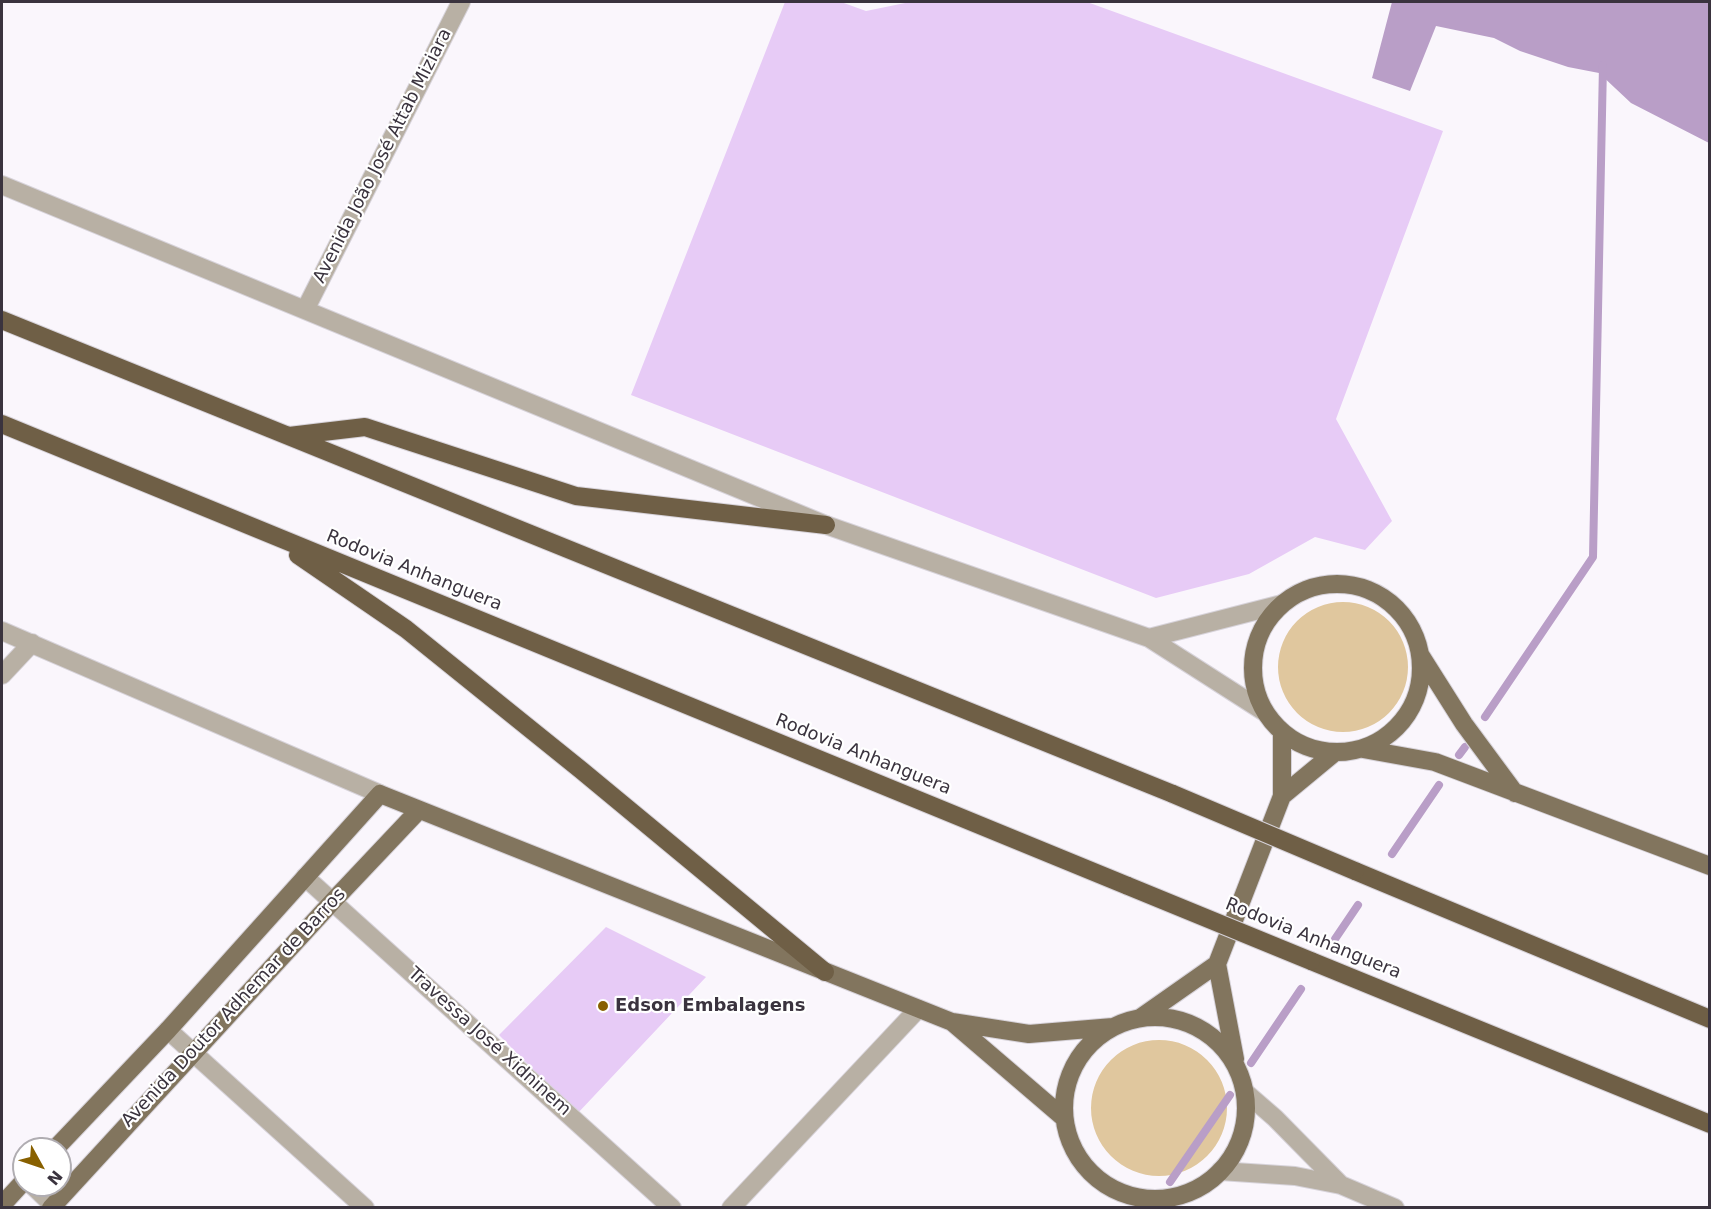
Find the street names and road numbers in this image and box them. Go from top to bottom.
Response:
street label: Avenida João José Attab Miziara [309,25,457,287]
street label: Rodovia Anhanguera [323,526,505,616]
street label: Rodovia Anhanguera [772,710,954,800]
street label: Avenida Doutor Adhemar de Barros [117,884,351,1132]
street label: Rodovia Anhanguera [1222,894,1404,984]
street label: Travessa José Xidninem [403,963,575,1121]

